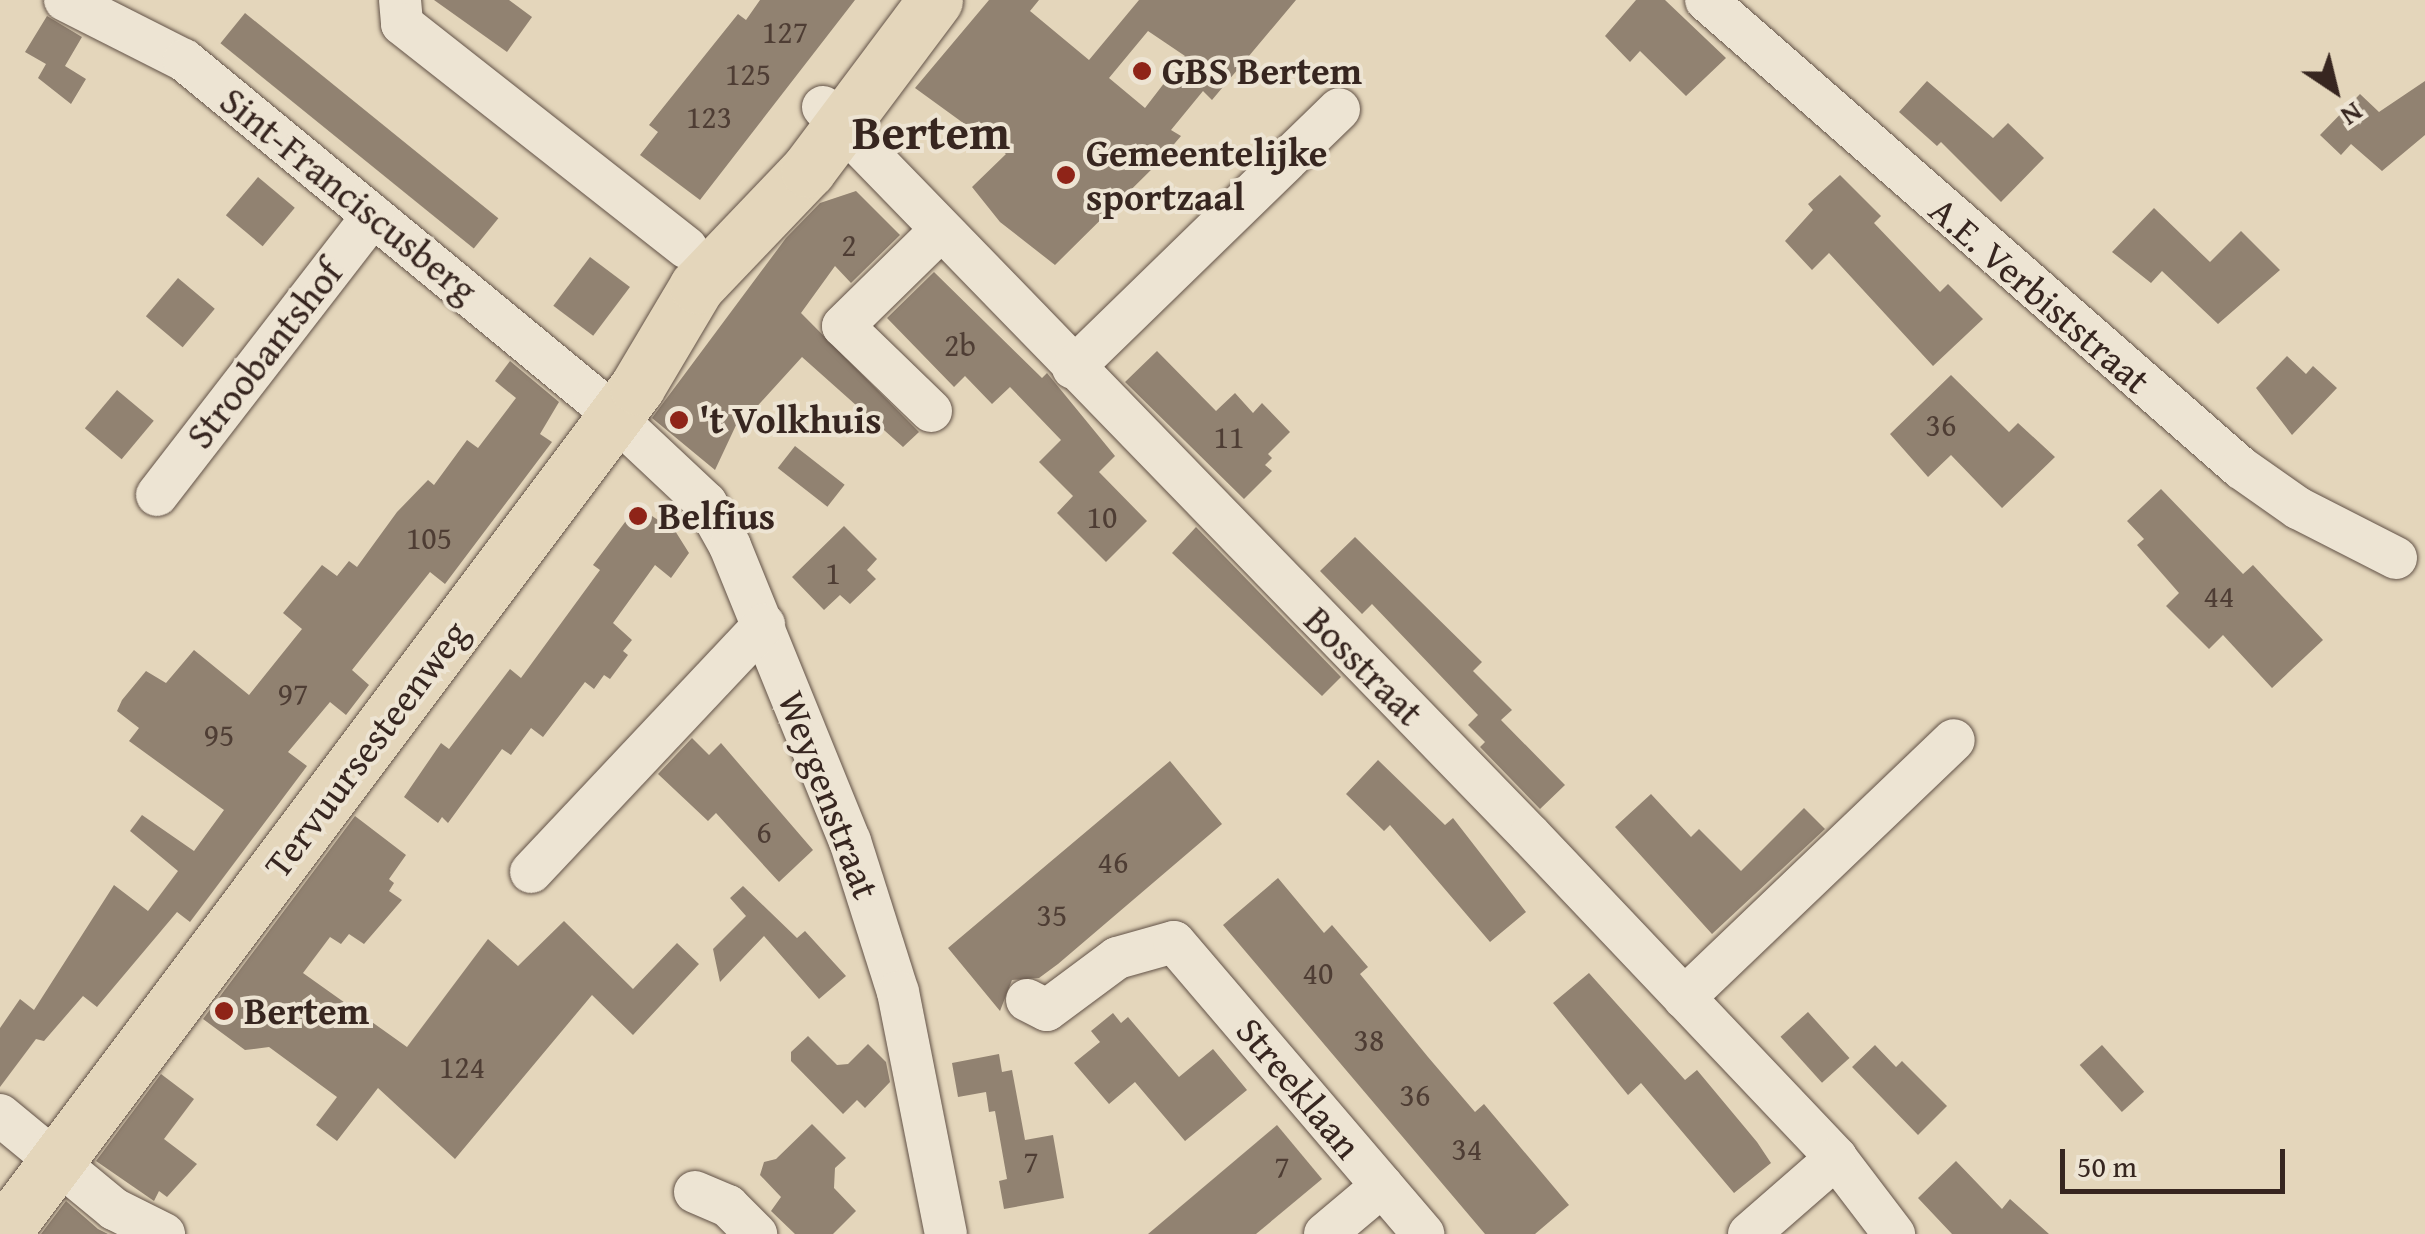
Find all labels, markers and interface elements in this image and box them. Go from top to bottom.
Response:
house number: 127 [762,13,808,51]
north arrow [2285,40,2385,140]
place label: GBS Bertem [1162,48,1362,94]
house number: 125 [725,55,771,93]
marker: GBS Bertem [1131,60,1153,82]
street label: Sint-Franciscusberg [211,77,487,313]
text: N [2333,93,2372,137]
house number: 123 [686,98,732,136]
district label: Bertem [852,103,1010,161]
place label: Gemeentelijke sportzaal [1086,130,1328,220]
marker: Gemeentelijke sportzaal [1055,164,1077,186]
street label: A.E. Verbiststraat [1920,187,2160,403]
house number: 2 [841,226,857,264]
street label: Stroobantshof [176,251,352,457]
house number: 2b [944,326,976,364]
place label: 't Volkhuis [699,397,882,443]
house number: 36 [1926,406,1956,444]
marker: 't Volkhuis [668,409,690,431]
house number: 11 [1214,418,1244,456]
place label: Belfius [658,493,775,539]
house number: 10 [1087,498,1117,536]
marker: Belfius [627,505,649,527]
house number: 105 [406,519,452,557]
house number: 1 [825,554,841,592]
house number: 44 [2204,577,2234,615]
street label: Bosstraat [1295,597,1433,735]
street label: Tervuursesteenweg [254,611,478,887]
house number: 97 [278,675,308,713]
street label: Weygenstraat [769,685,889,905]
house number: 95 [204,716,234,754]
house number: 6 [756,813,772,851]
house number: 46 [1098,843,1128,881]
house number: 35 [1037,896,1067,934]
house number: 40 [1303,954,1333,992]
place label: Bertem [244,988,369,1034]
marker: Bertem [213,1000,235,1022]
street label: Streeklaan [1227,1008,1371,1168]
house number: 38 [1354,1021,1384,1059]
house number: 124 [439,1048,485,1086]
house number: 36 [1400,1076,1430,1114]
scale bar [2065,1129,2290,1191]
house number: 34 [1452,1130,1482,1168]
house number: 7 [1023,1143,1039,1181]
text: 50 m [2077,1144,2137,1188]
house number: 7 [1274,1148,1290,1186]

